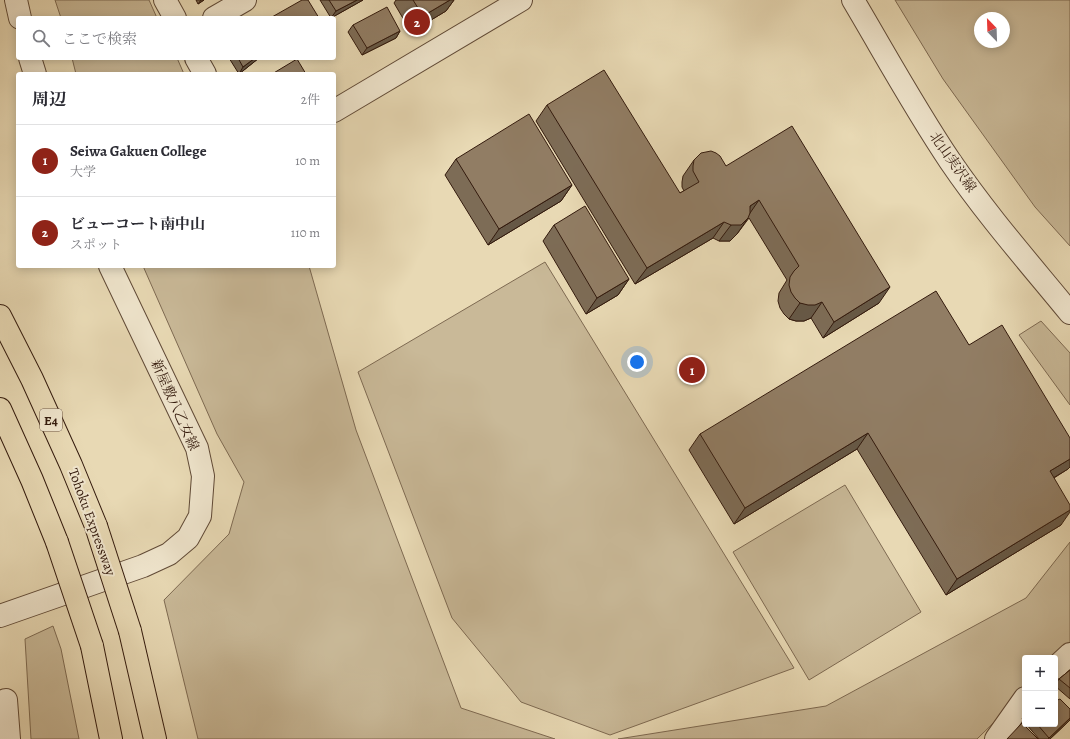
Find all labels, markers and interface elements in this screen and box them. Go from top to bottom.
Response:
pin: 2 [404,7,430,37]
north arrow [974,12,1010,48]
search box [16,16,336,60]
icon: search [30,27,52,49]
text: ここで検索 [62,29,137,49]
text: 周辺 [32,88,66,111]
text: 2件 [301,91,320,108]
street label: 北山実沢線 [925,128,981,196]
text: Seiwa Gakuen College [70,141,207,161]
text: 1 [43,152,47,169]
text: 10 m [295,152,320,169]
text: 大学 [70,163,96,180]
text: ビューコート南中山 [70,214,205,234]
text: 2 [42,224,48,241]
text: 110 m [291,224,320,241]
text: スポット [70,236,122,253]
your location [627,352,647,372]
pin: 1 [679,355,705,385]
street label: 新屋敷八乙女線 [146,356,204,454]
road number: E4 [40,409,62,431]
street label: Tohoku Expressway [64,466,120,579]
map controls [1022,655,1058,727]
button: + [1022,655,1058,691]
button: − [1022,691,1058,727]

